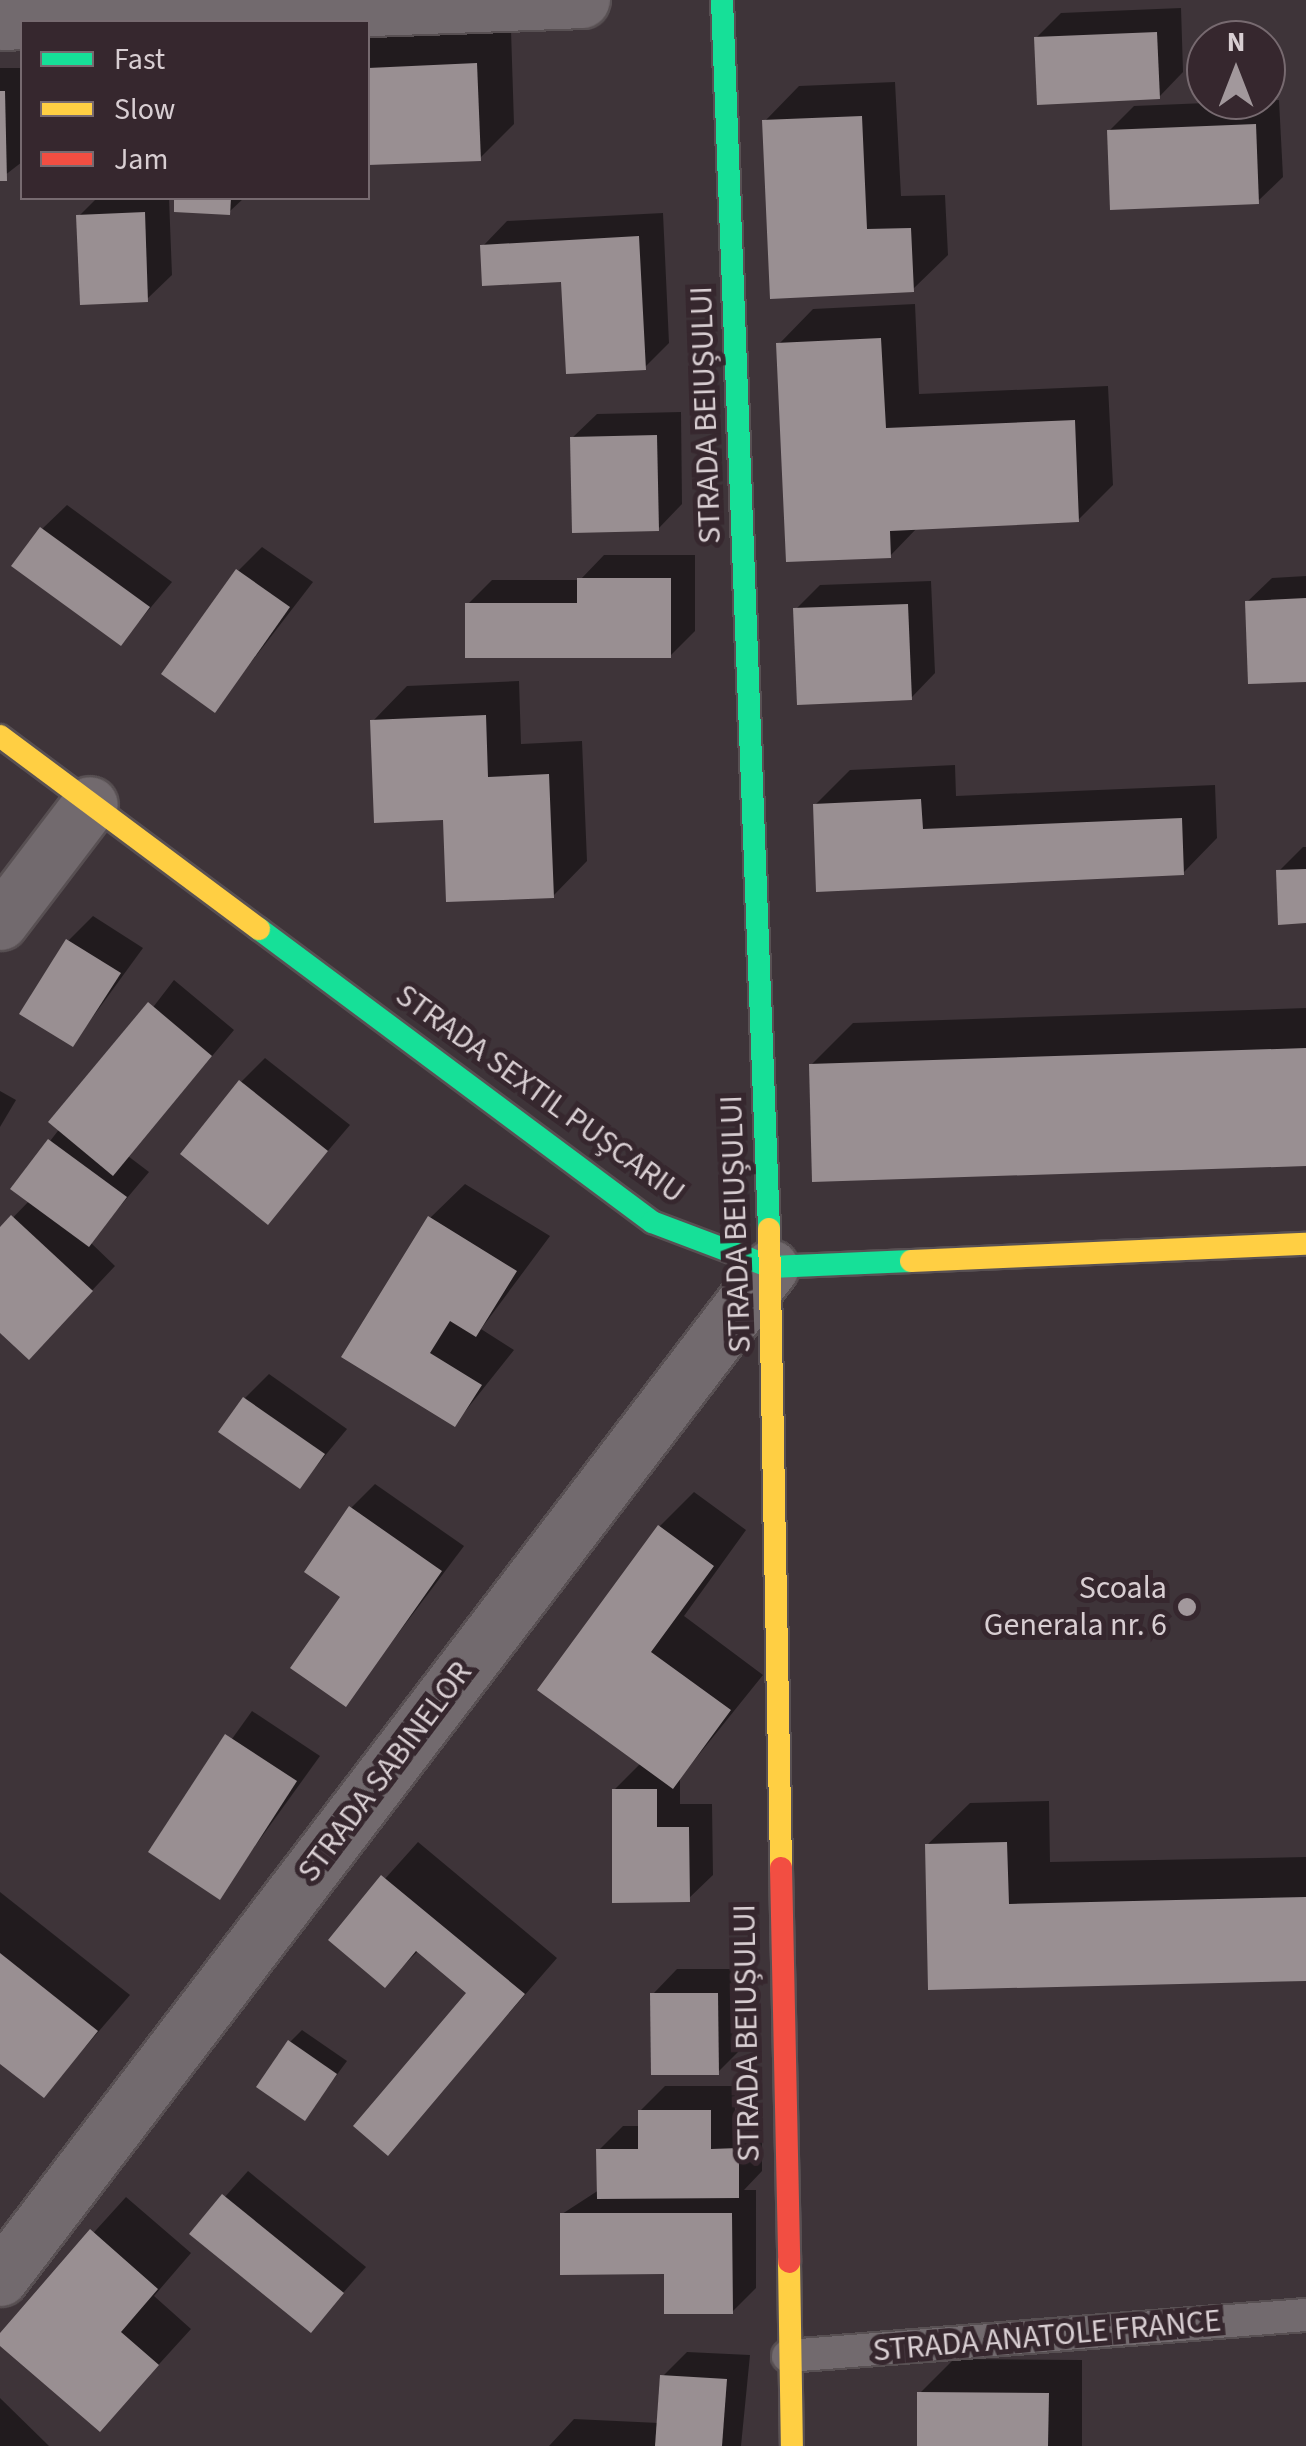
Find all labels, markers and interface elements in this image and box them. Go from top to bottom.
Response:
legend [20,20,370,200]
north arrow [1186,20,1286,120]
text: N [1227,22,1245,62]
text: Fast [114,38,165,81]
text: Slow [114,88,175,131]
text: Jam [114,138,168,181]
street label: STRADA BEIUȘULUI [682,285,730,545]
street label: STRADA SEXTIL PUȘCARIU [388,976,692,1212]
street label: STRADA BEIUȘULUI [712,1094,760,1354]
place label: Scoala Generala nr. 6 [984,1570,1167,1645]
marker: Scoala Generala nr. 6 [1176,1596,1198,1618]
street label: STRADA SABINELOR [290,1654,480,1890]
street label: STRADA BEIUȘULUI [726,1904,768,2162]
street label: STRADA ANATOLE FRANCE [871,2302,1223,2370]

